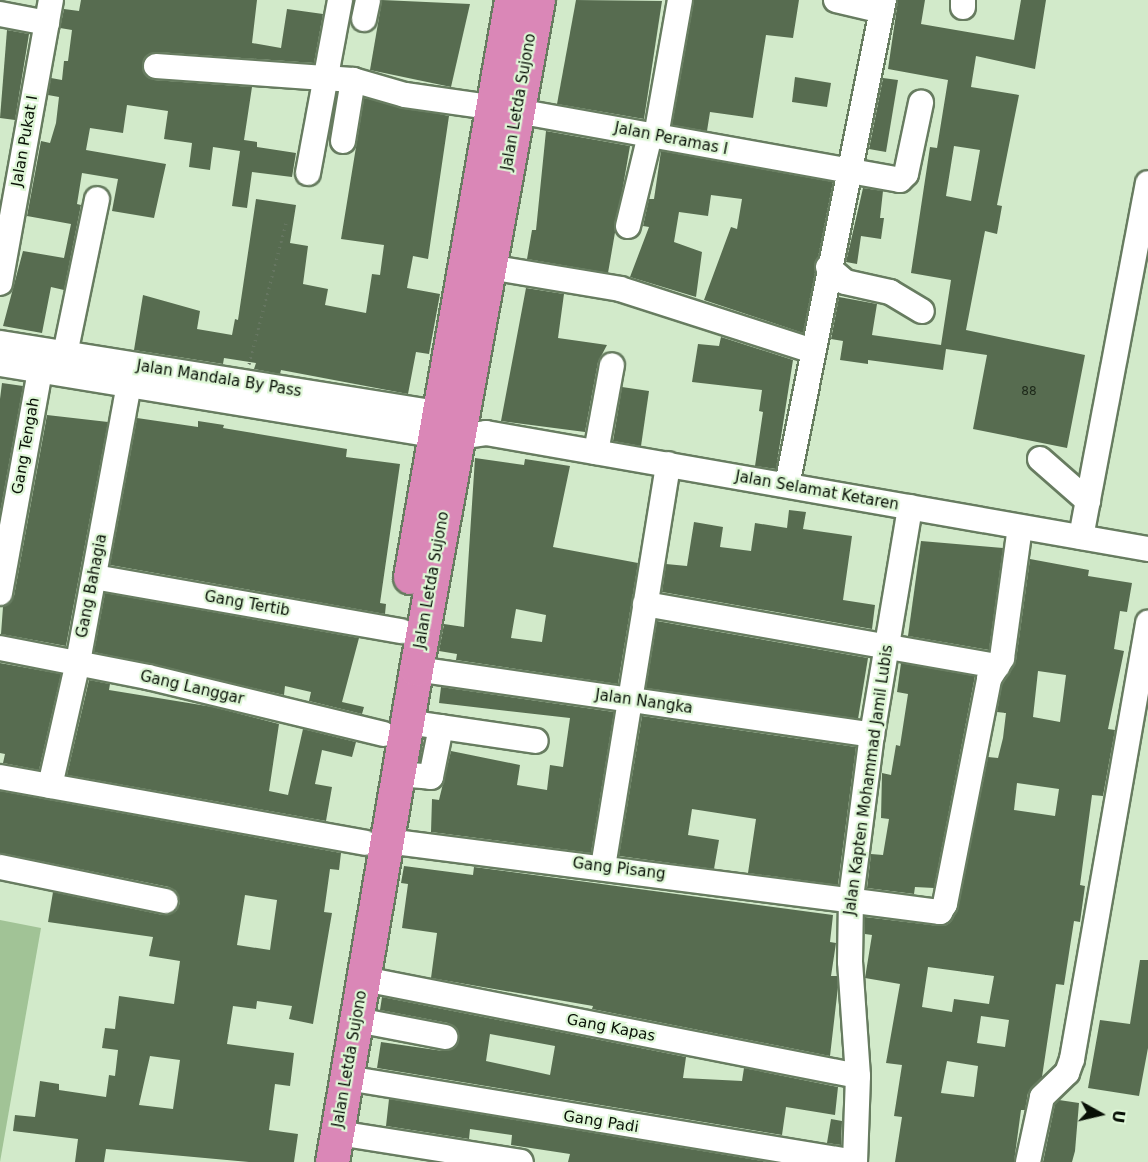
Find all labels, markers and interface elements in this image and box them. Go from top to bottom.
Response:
street label: Jalan Letda Sujono [498,32,540,172]
street label: Jalan Pukat I [8,94,42,188]
street label: Jalan Peramas I [613,119,729,159]
street label: Jalan Mandala By Pass [135,357,303,401]
house number: 88 [1021,385,1037,399]
street label: Gang Tengah [9,396,43,496]
street label: Jalan Selamat Ketaren [734,468,900,514]
street label: Jalan Letda Sujono [411,510,453,650]
street label: Gang Bahagia [73,532,111,640]
street label: Gang Tertib [203,588,291,620]
street label: Jalan Kapten Mohammad Jamil Lubis [841,644,897,916]
street label: Gang Langgar [138,667,246,709]
street label: Jalan Nangka [594,686,694,718]
street label: Gang Pisang [571,854,667,884]
street label: Jalan Letda Sujono [329,989,371,1129]
street label: Gang Kapas [565,1011,657,1045]
north arrow [1070,1084,1130,1144]
street label: Gang Padi [562,1107,640,1137]
text: U [1108,1109,1129,1124]

